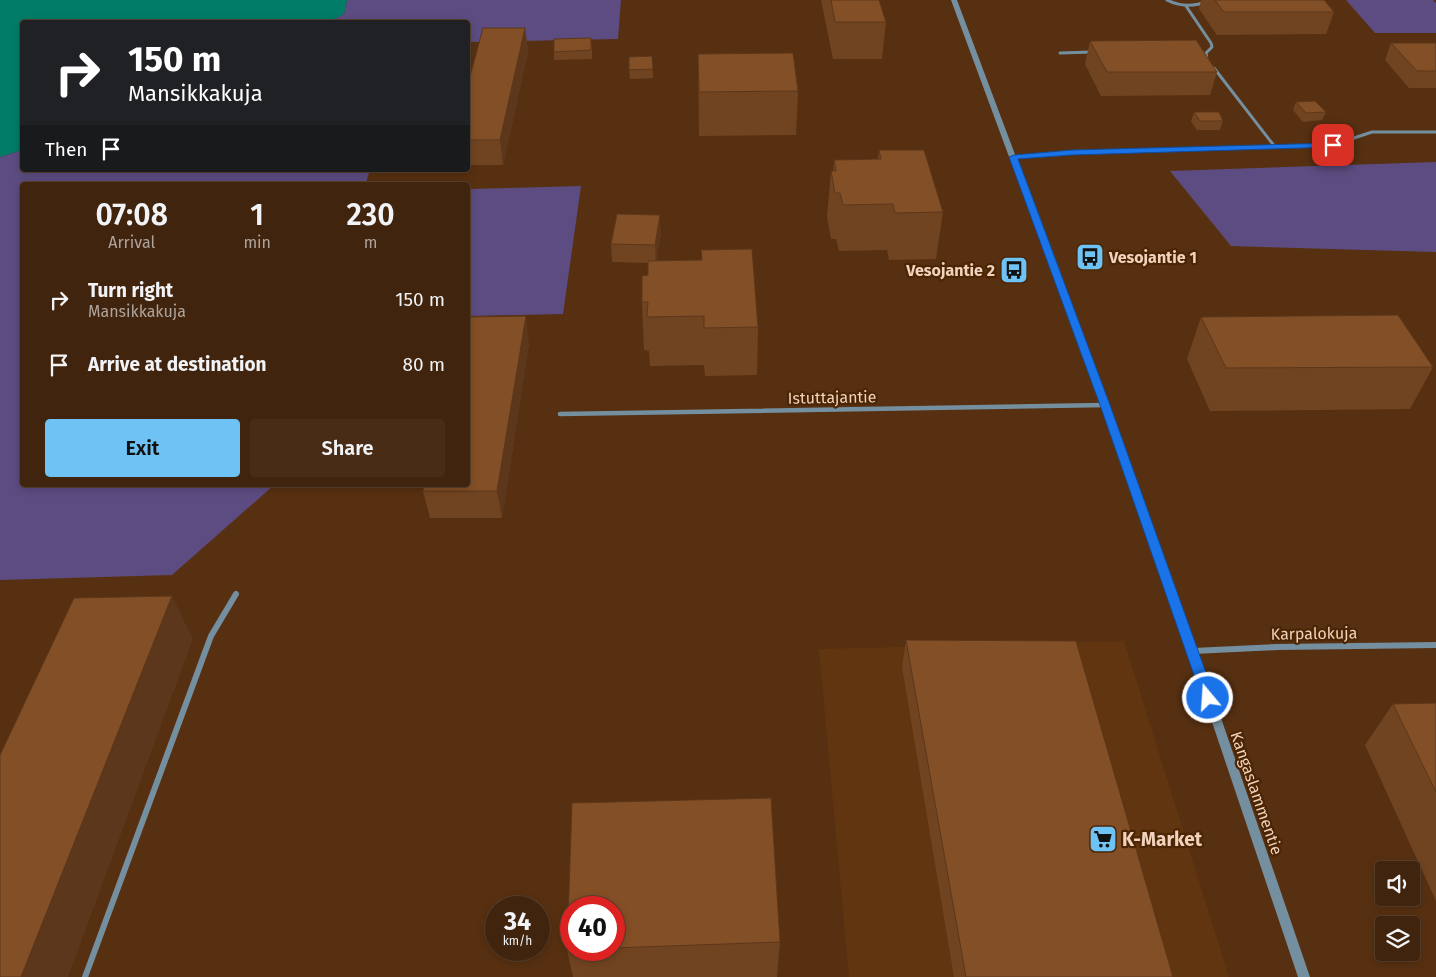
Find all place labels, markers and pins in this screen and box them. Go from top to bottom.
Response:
pin [1312,124,1354,166]
bus stop icon: Vesojantie 1 [1075,242,1105,272]
place label: Vesojantie 1 [1108,248,1197,267]
bus stop icon: Vesojantie 2 [999,255,1029,285]
place label: Vesojantie 2 [905,261,995,280]
supermarket icon: K-Market [1088,824,1118,854]
place label: K-Market [1122,828,1203,851]

